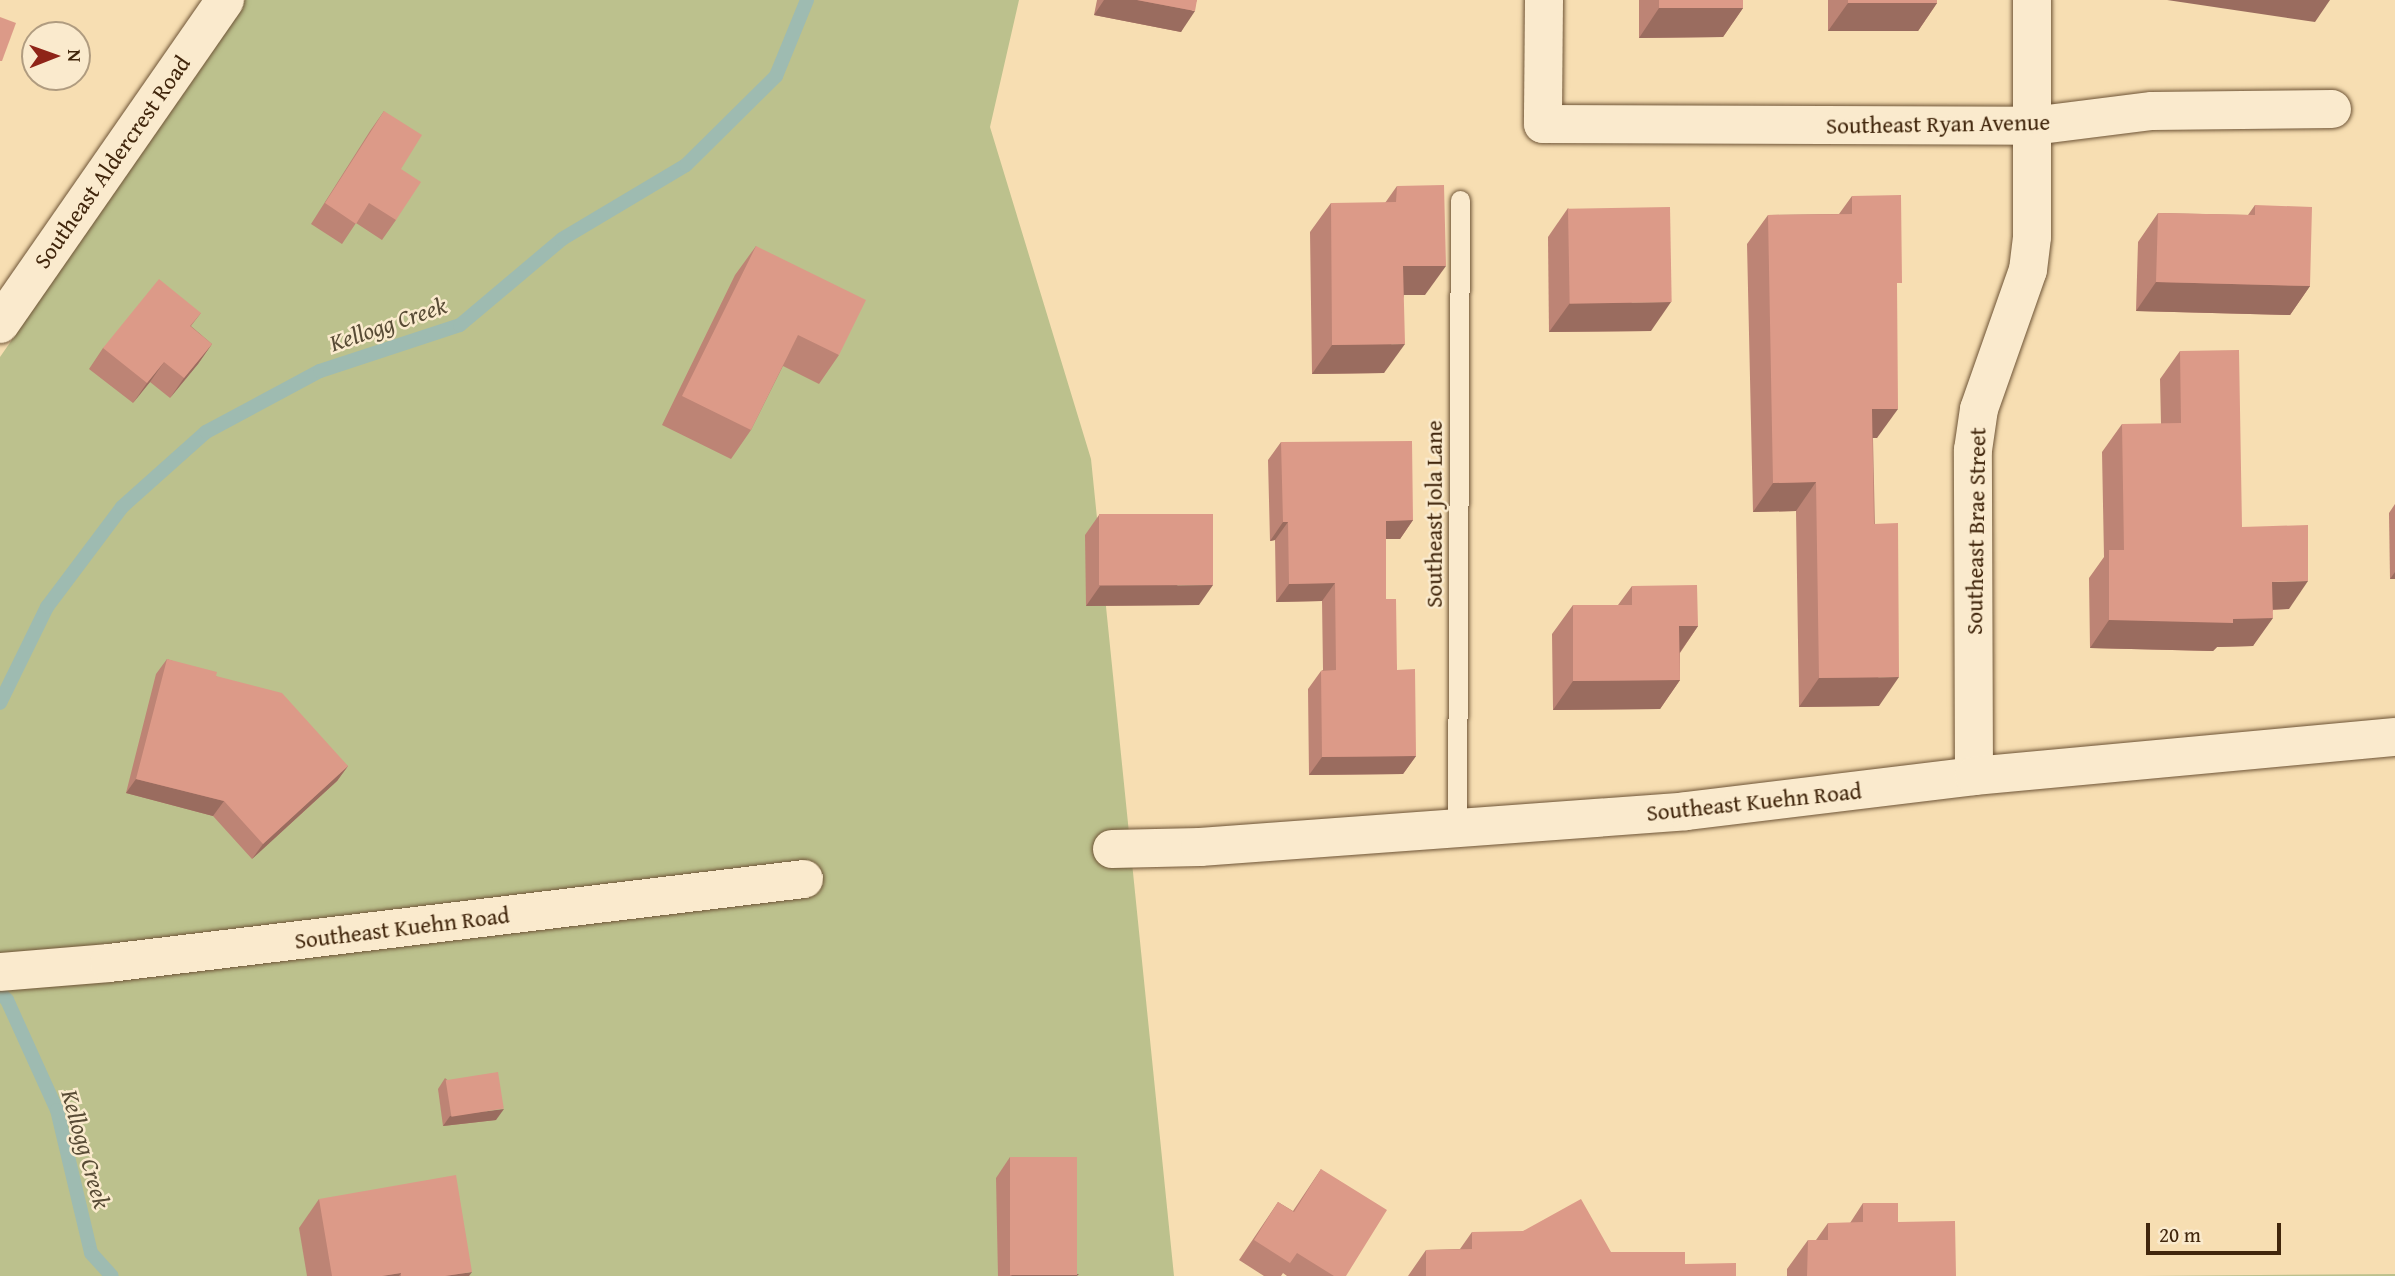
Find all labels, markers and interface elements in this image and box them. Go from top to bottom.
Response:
north arrow [21,21,91,91]
text: N [61,49,89,62]
street label: Southeast Aldercrest Road [28,50,196,274]
street label: Southeast Ryan Avenue [1826,108,2050,140]
water label: Kellogg Creek [326,291,450,357]
street label: Southeast Jola Lane [1420,420,1448,608]
street label: Southeast Brae Street [1960,427,1992,635]
street label: Southeast Kuehn Road [1645,777,1863,827]
street label: Southeast Kuehn Road [293,901,511,955]
water label: Kellogg Creek [55,1086,117,1212]
scale bar [2150,1210,2285,1254]
text: 20 m [2159,1219,2201,1250]

